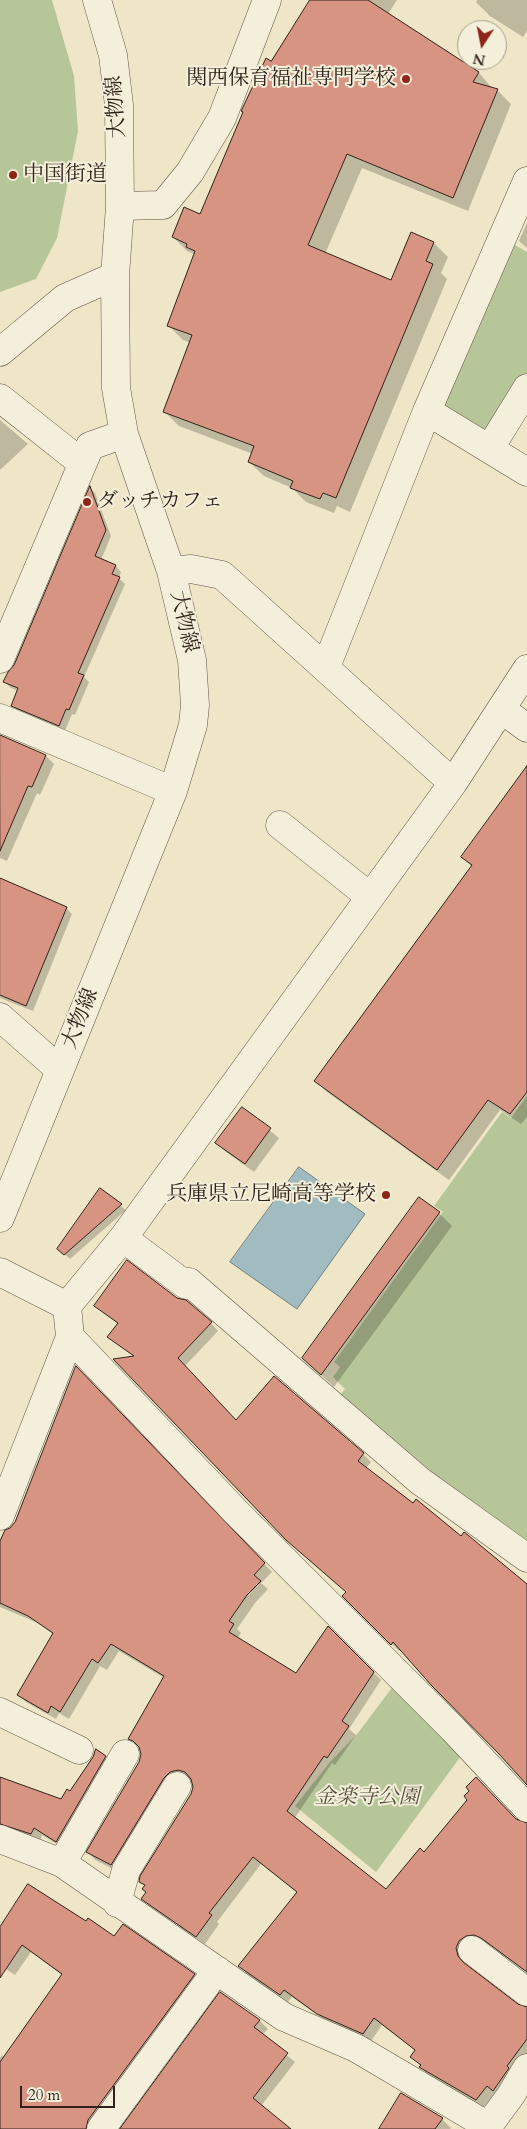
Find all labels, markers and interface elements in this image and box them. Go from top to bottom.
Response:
north arrow [457,20,507,70]
text: N [471,49,487,70]
place label: 関西保育福祉専門学校 [186,66,396,92]
marker: 関西保育福祉専門学校 [400,73,412,85]
street label: 大物線 [102,75,132,139]
place label: 中国街道 [23,162,107,188]
marker: 中国街道 [7,169,19,181]
place label: ダッチカフェ [97,489,223,515]
marker: ダッチカフェ [81,496,93,508]
street label: 大物線 [164,588,202,656]
street label: 大物線 [58,985,104,1053]
place label: 兵庫県立尼崎高等学校 [166,1182,376,1208]
marker: 兵庫県立尼崎高等学校 [380,1189,392,1201]
park label: 金楽寺公園 [315,1785,419,1811]
scale bar [22,2076,118,2108]
text: 20 m [28,2085,60,2105]

